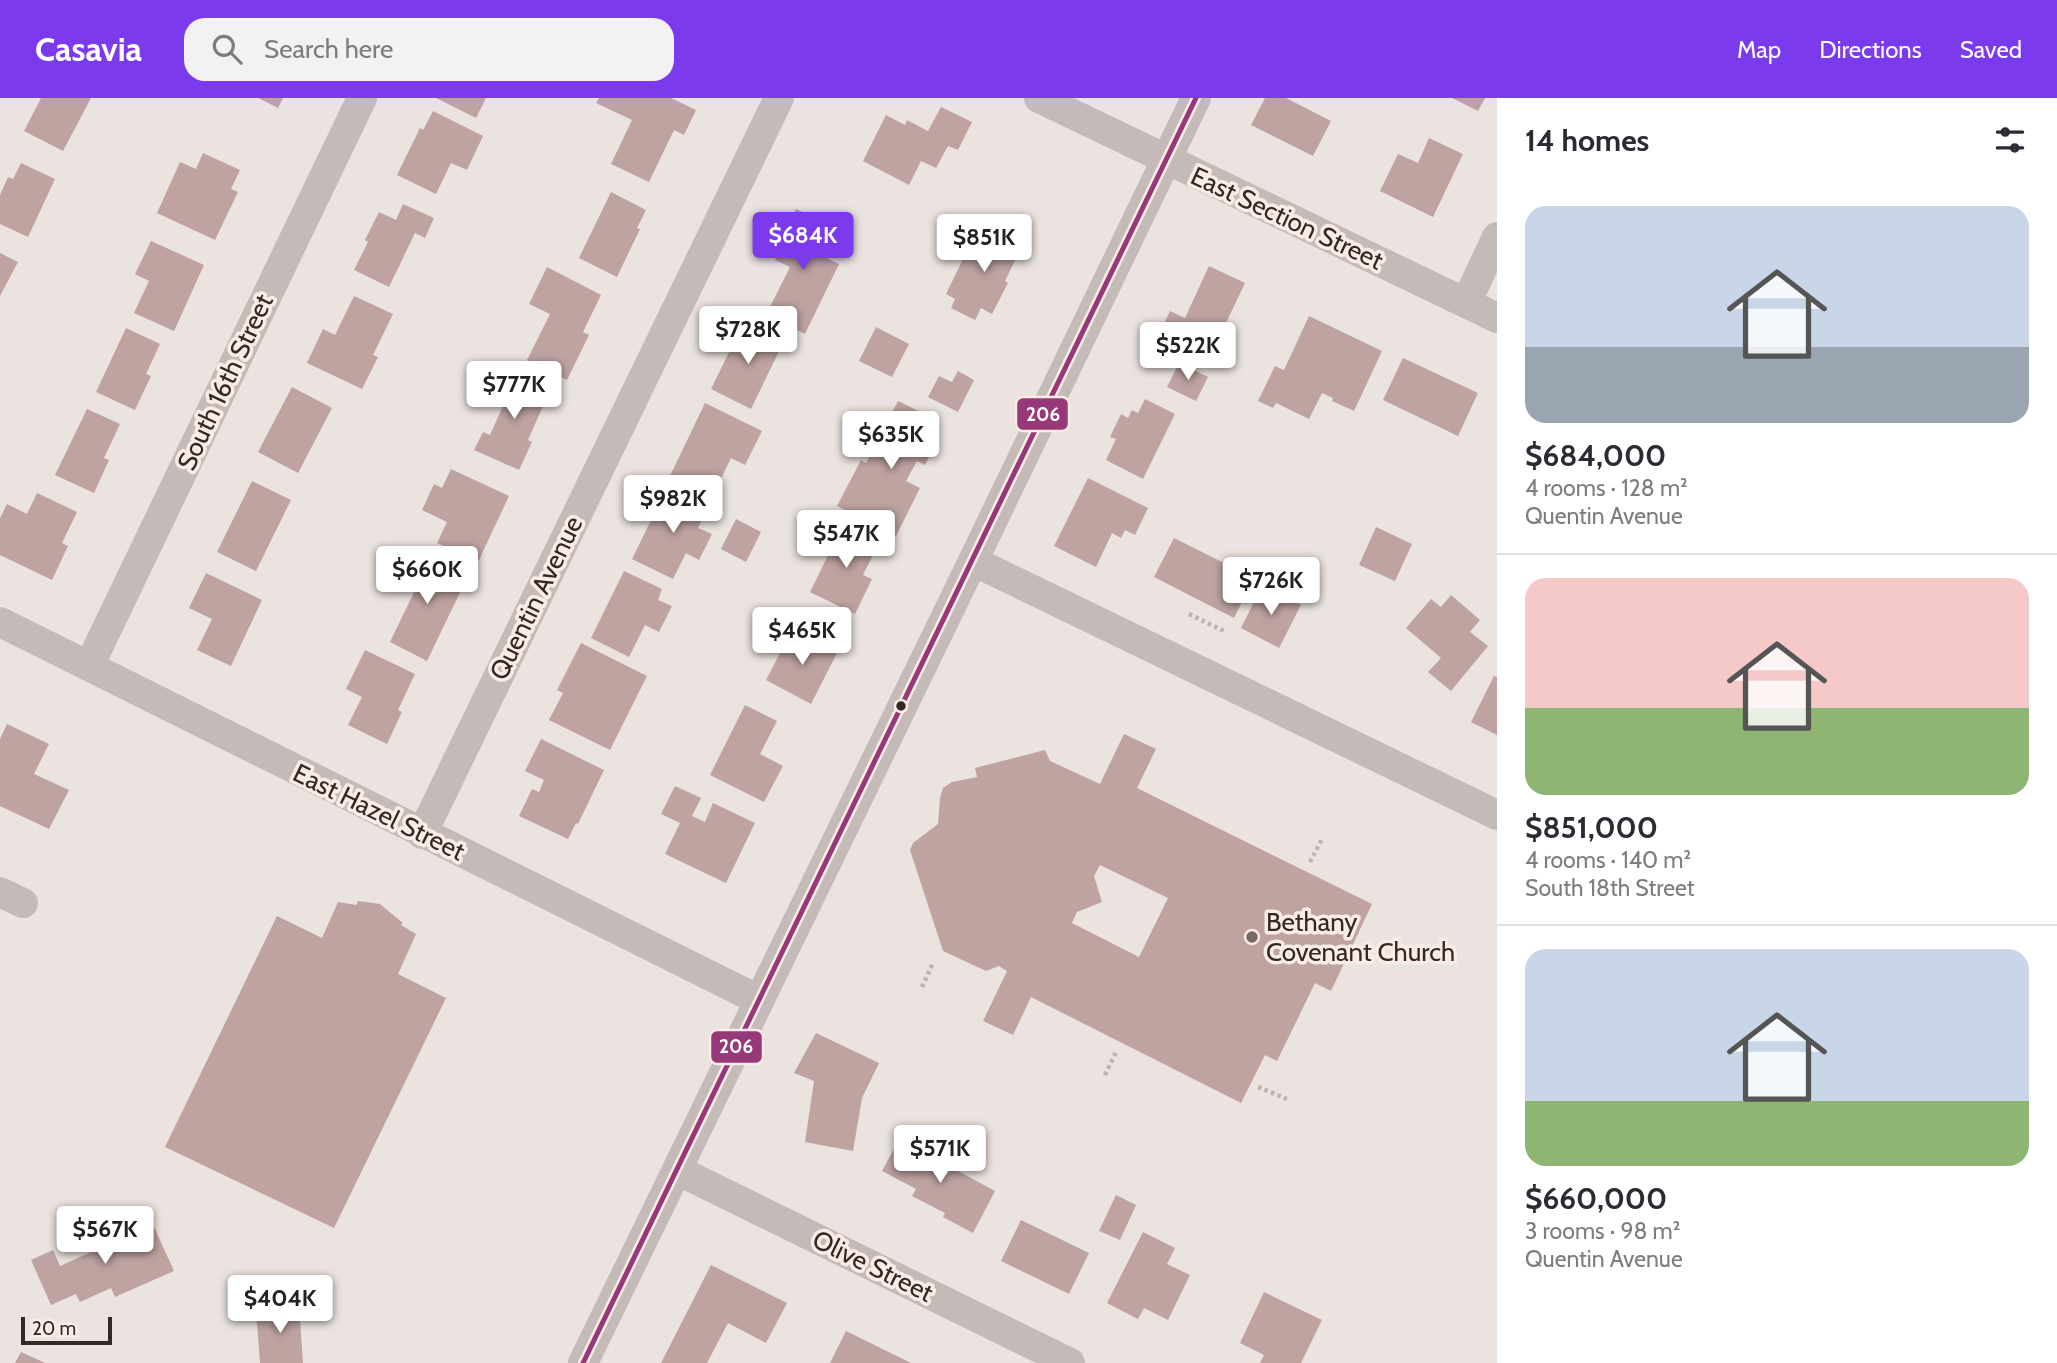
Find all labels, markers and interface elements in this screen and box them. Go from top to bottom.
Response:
search box [184,18,674,81]
text: Casavia [35,29,142,69]
icon: search [208,30,246,68]
text: Search here [264,33,393,65]
text: Map [1737,35,1781,64]
text: Directions [1819,35,1922,64]
text: Saved [1960,35,2022,64]
icon: filters [1991,121,2029,159]
text: 14 homes [1525,122,1649,159]
street label: East Section Street [1186,159,1388,277]
pin: $684K [754,212,852,272]
pin: $851K [935,214,1033,274]
text: $684K [769,221,837,249]
text: $851K [953,223,1015,251]
icon: home [1714,251,1840,377]
street label: South 16th Street [170,289,280,475]
pin: $728K [699,306,797,366]
text: $728K [715,315,781,343]
pin: $522K [1139,322,1237,382]
text: $522K [1156,331,1220,359]
pin: $777K [465,362,563,421]
text: $777K [483,370,545,398]
line badge: 206 [1016,397,1069,431]
text: 206 [1026,403,1060,426]
pin: $635K [842,412,940,471]
text: $635K [858,420,924,448]
text: $684,000 [1525,437,1666,474]
text: 4 rooms · 128 m² [1525,474,1688,502]
pin: $982K [624,476,722,535]
text: $982K [640,484,706,512]
text: Quentin Avenue [1525,502,1683,530]
pin: $547K [797,510,895,570]
street label: Quentin Avenue [483,511,589,685]
text: $547K [813,519,879,547]
pin: $660K [378,546,476,606]
text: $660K [392,555,462,583]
pin: $726K [1222,558,1320,617]
text: $726K [1239,566,1303,594]
pin: $465K [753,608,851,667]
text: $465K [768,616,836,644]
icon: home [1714,623,1840,749]
unlabelled marker [894,699,908,713]
street label: East Hazel Street [288,757,470,867]
text: $851,000 [1525,809,1658,846]
text: 4 rooms · 140 m² [1525,846,1691,874]
text: South 18th Street [1525,874,1694,902]
place label: Bethany Covenant Church [1266,906,1455,968]
marker: Bethany Covenant Church [1244,929,1260,945]
icon: home [1714,994,1840,1120]
line badge: 206 [710,1030,763,1064]
text: 206 [719,1035,753,1058]
pin: $571K [891,1126,989,1185]
text: $571K [910,1134,970,1162]
text: $660,000 [1525,1180,1667,1217]
pin: $567K [56,1206,154,1266]
text: $567K [73,1215,137,1243]
text: 3 rooms · 98 m² [1525,1217,1680,1245]
street label: Olive Street [808,1223,939,1309]
text: Quentin Avenue [1525,1245,1683,1273]
pin: $404K [231,1276,329,1335]
text: $404K [244,1284,316,1312]
scale bar [21,1314,112,1346]
text: 20 m [32,1317,76,1340]

